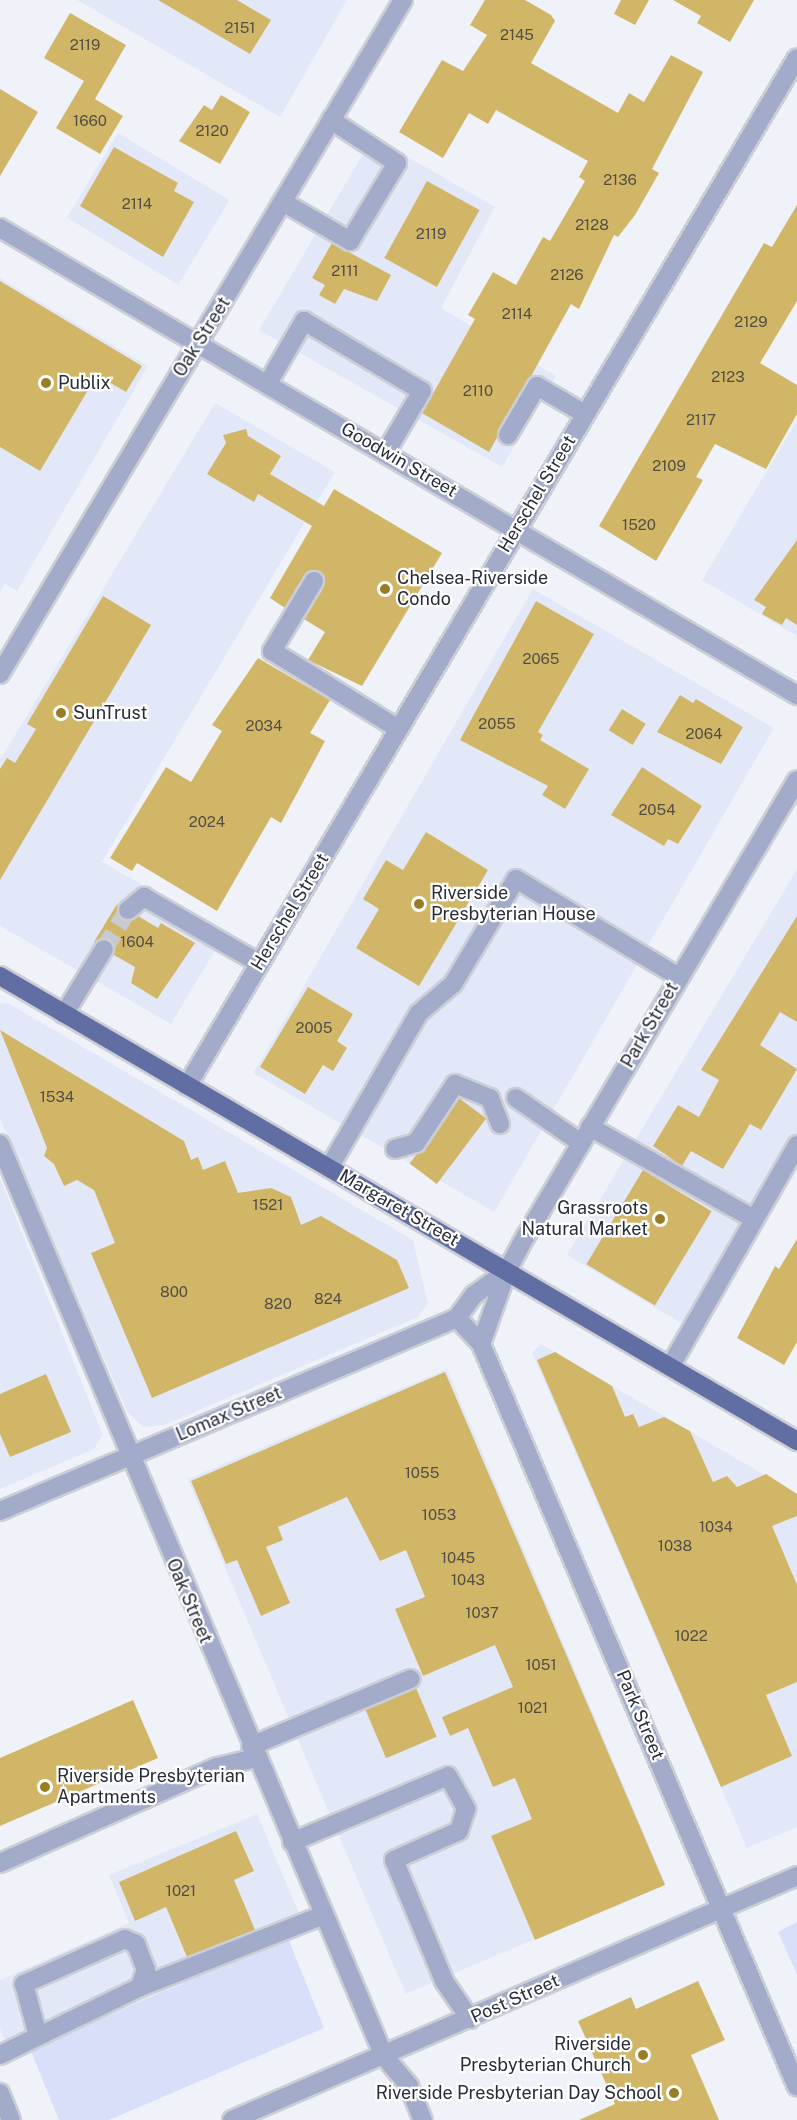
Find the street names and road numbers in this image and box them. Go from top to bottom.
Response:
street label: Oak Street [169,293,235,381]
street label: Goodwin Street [337,418,461,502]
street label: Herschel Street [494,432,580,556]
street label: Herschel Street [247,850,333,974]
street label: Park Street [617,978,683,1072]
street label: Margaret Street [336,1165,462,1251]
street label: Lomax Street [173,1382,285,1446]
street label: Oak Street [161,1555,217,1647]
street label: Park Street [611,1667,669,1763]
street label: Post Street [468,1970,562,2028]

